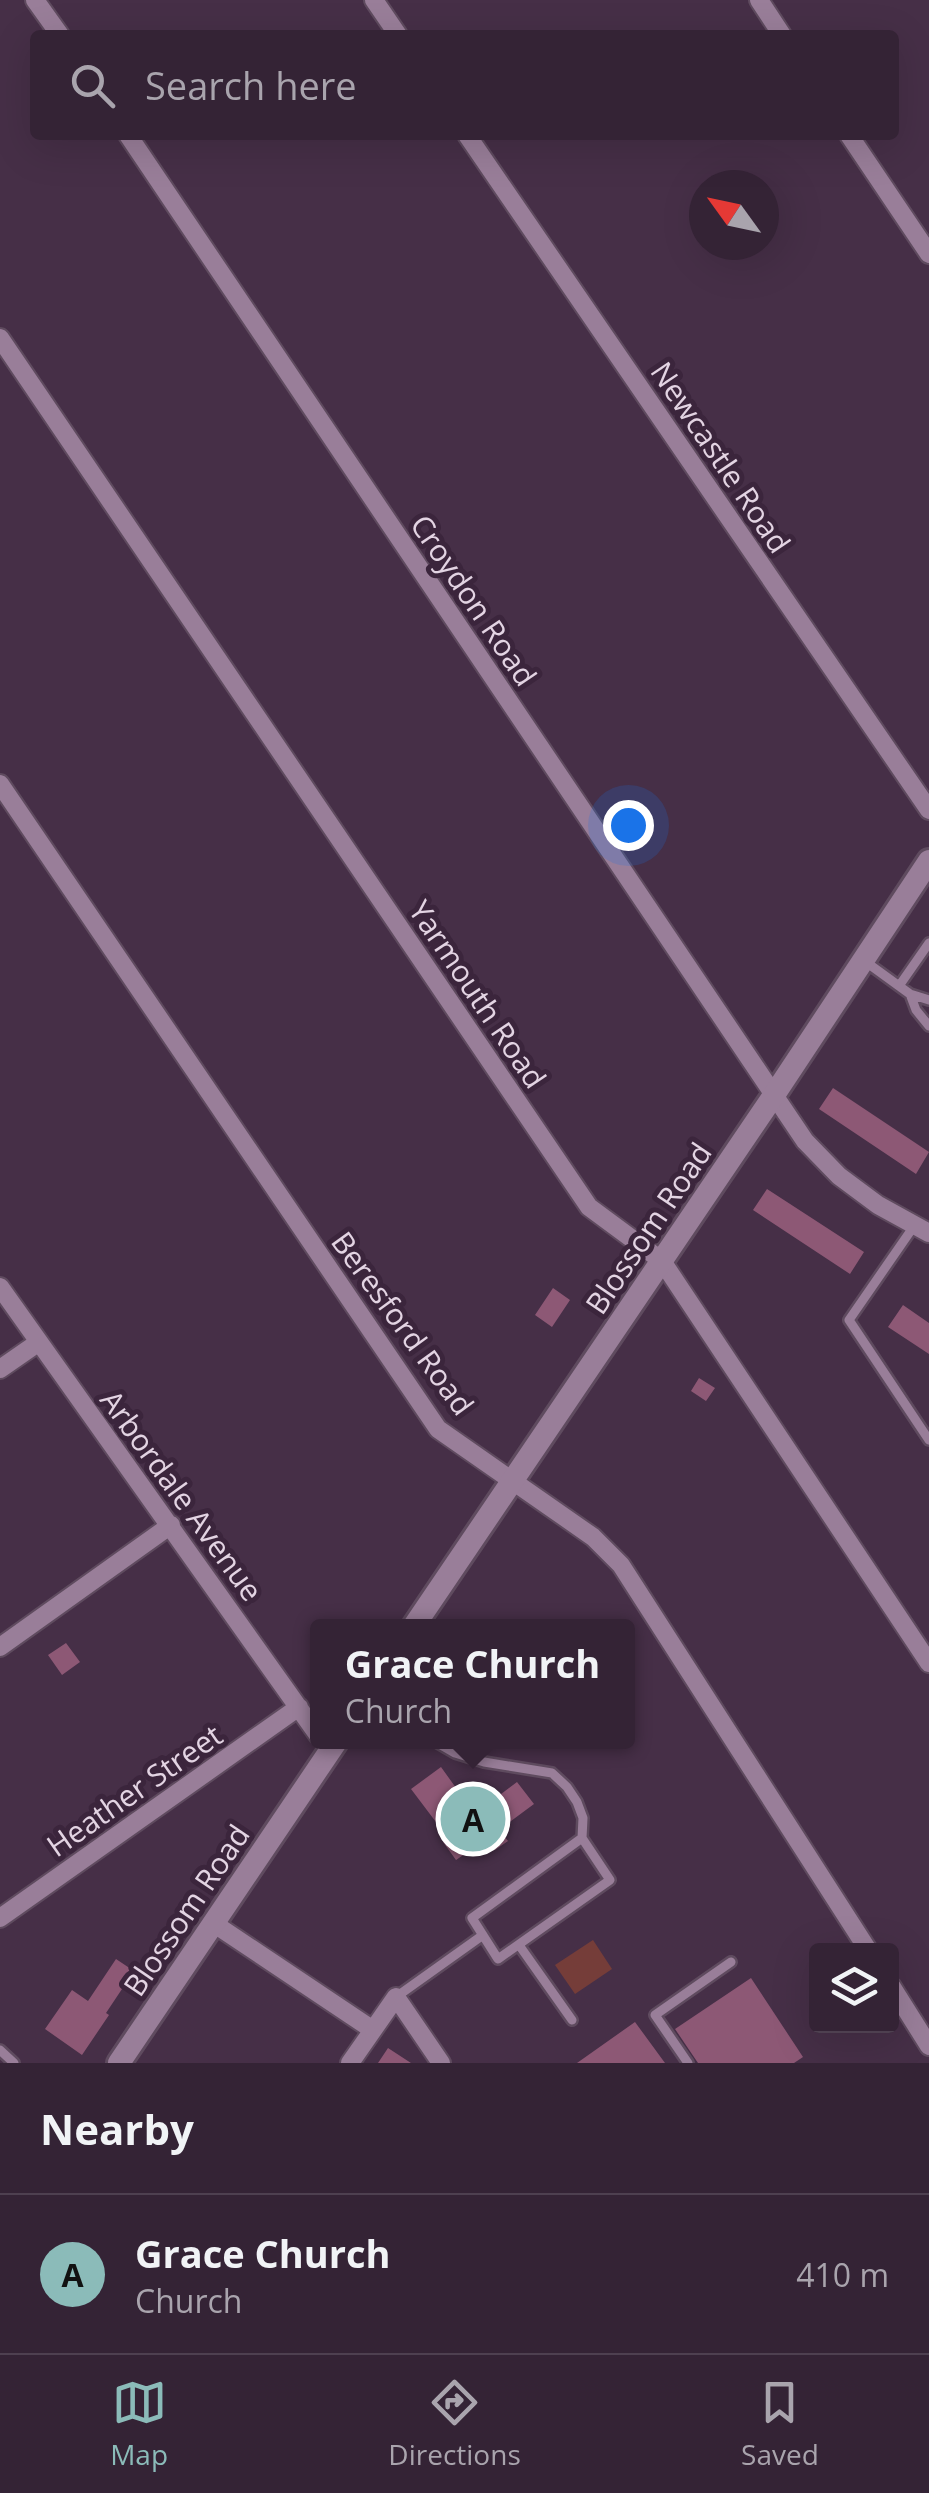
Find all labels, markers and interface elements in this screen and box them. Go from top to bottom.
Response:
search box [30,30,899,140]
icon: search [65,58,120,113]
text: Search here [145,59,357,111]
north arrow [689,170,779,260]
street label: Newcastle Road [642,353,800,561]
street label: Croydon Road [402,506,546,694]
your location [603,800,654,851]
street label: Yarmouth Road [400,892,556,1096]
street label: Blossom Road [575,1134,721,1322]
street label: Beresford Road [322,1223,484,1423]
street label: Arbordale Avenue [91,1381,273,1609]
popup [310,1619,635,1749]
text: Grace Church [345,1637,600,1689]
text: Church [345,1689,452,1732]
street label: Heather Street [38,1714,230,1866]
pin: A [440,1782,506,1856]
street label: Blossom Road [113,1816,259,2004]
map controls [809,1943,899,2033]
button: layers [809,1943,899,2033]
text: Nearby [40,2100,194,2157]
text: Grace Church [135,2227,391,2279]
text: A [61,2253,84,2296]
text: 410 m [796,2253,889,2296]
text: Church [135,2279,242,2322]
tab: Map [110,2375,168,2473]
tab: Directions [388,2375,521,2473]
tab: Saved [741,2375,819,2473]

